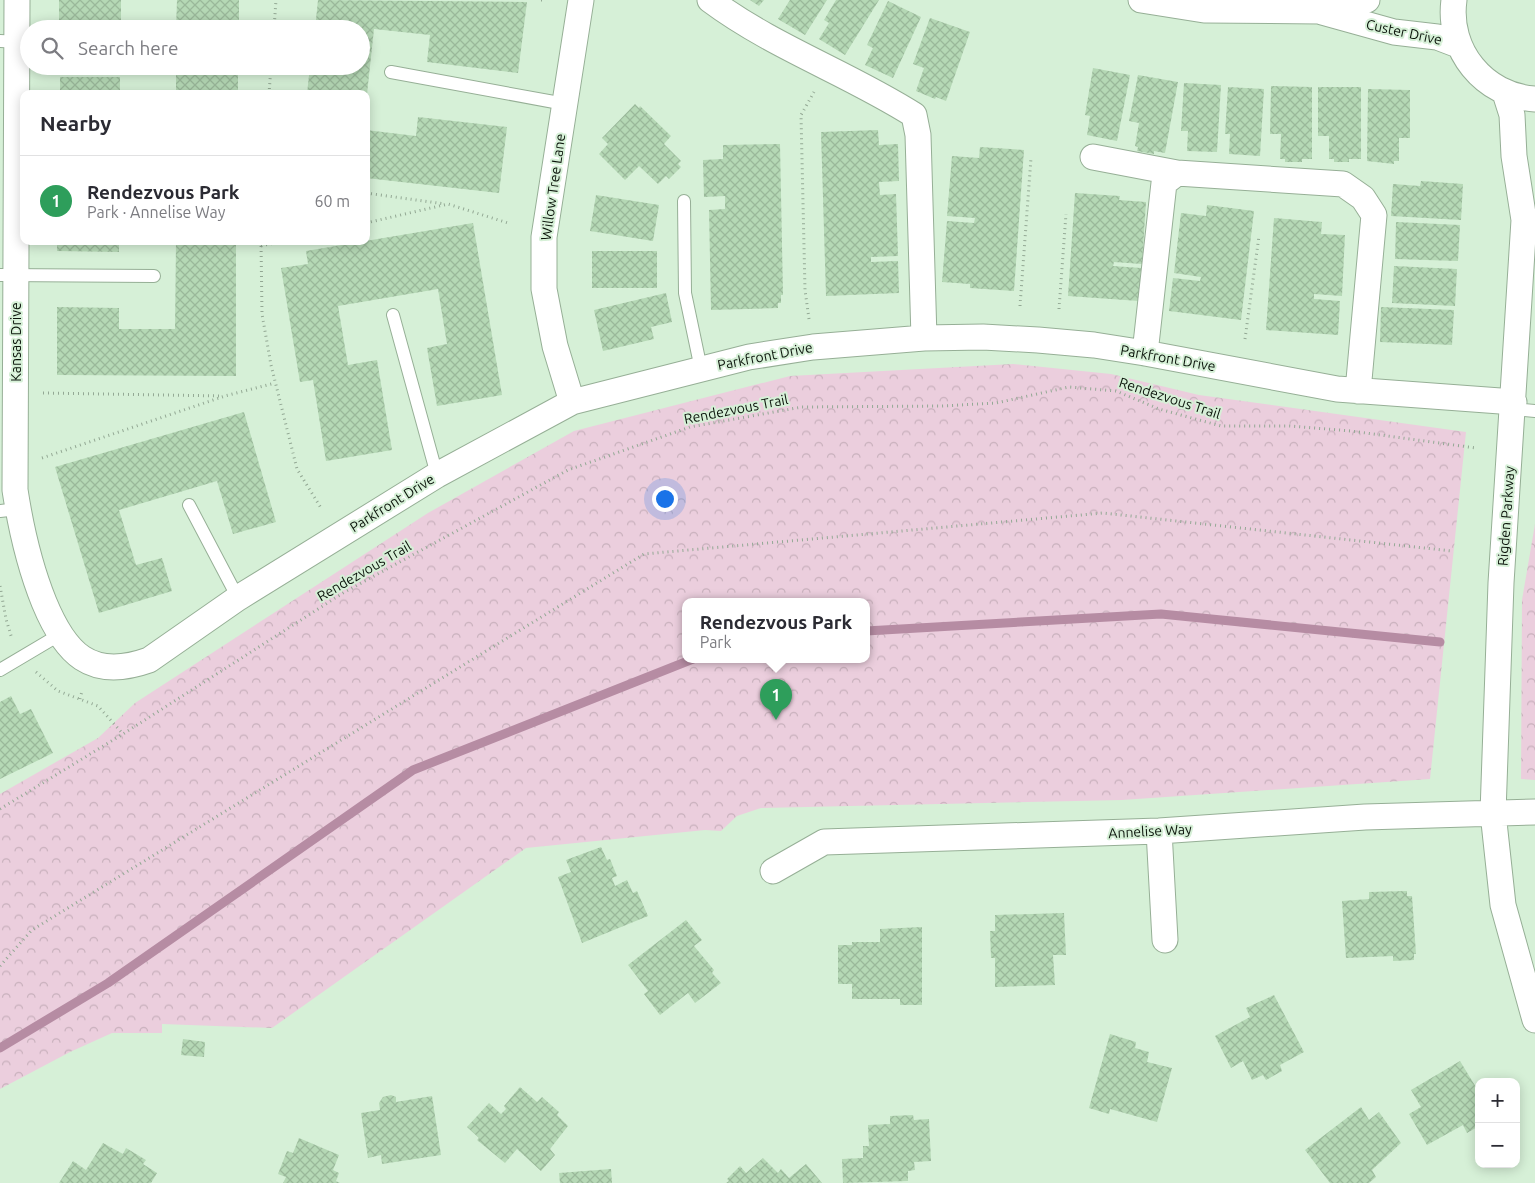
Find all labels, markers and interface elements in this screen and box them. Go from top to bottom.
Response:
street label: Custer Drive [1365,16,1443,48]
search box [20,20,370,75]
icon: search [38,34,66,62]
text: Search here [78,37,178,59]
text: Nearby [40,111,111,135]
street label: Willow Tree Lane [538,133,568,241]
text: Rendezvous Park [87,181,240,203]
text: 1 [51,192,61,210]
text: 60 m [314,192,350,210]
text: Park · Annelise Way [87,203,225,221]
street label: Kansas Drive [8,302,24,382]
street label: Parkfront Drive [716,339,814,373]
street label: Parkfront Drive [1119,342,1217,374]
street label: Rendezvous Trail [1117,374,1223,422]
street label: Rendezvous Trail [682,391,790,427]
street label: Rigden Parkway [1495,465,1517,566]
street label: Parkfront Drive [347,471,437,535]
your location [652,486,678,512]
street label: Rendezvous Trail [314,537,414,604]
popup [682,598,870,663]
text: Rendezvous Park [700,611,852,633]
text: Park [700,633,732,651]
pin: 1 [760,679,792,720]
street label: Annelise Way [1108,821,1192,841]
map controls [1475,1078,1520,1168]
button: + [1475,1078,1520,1123]
button: − [1475,1123,1520,1168]

